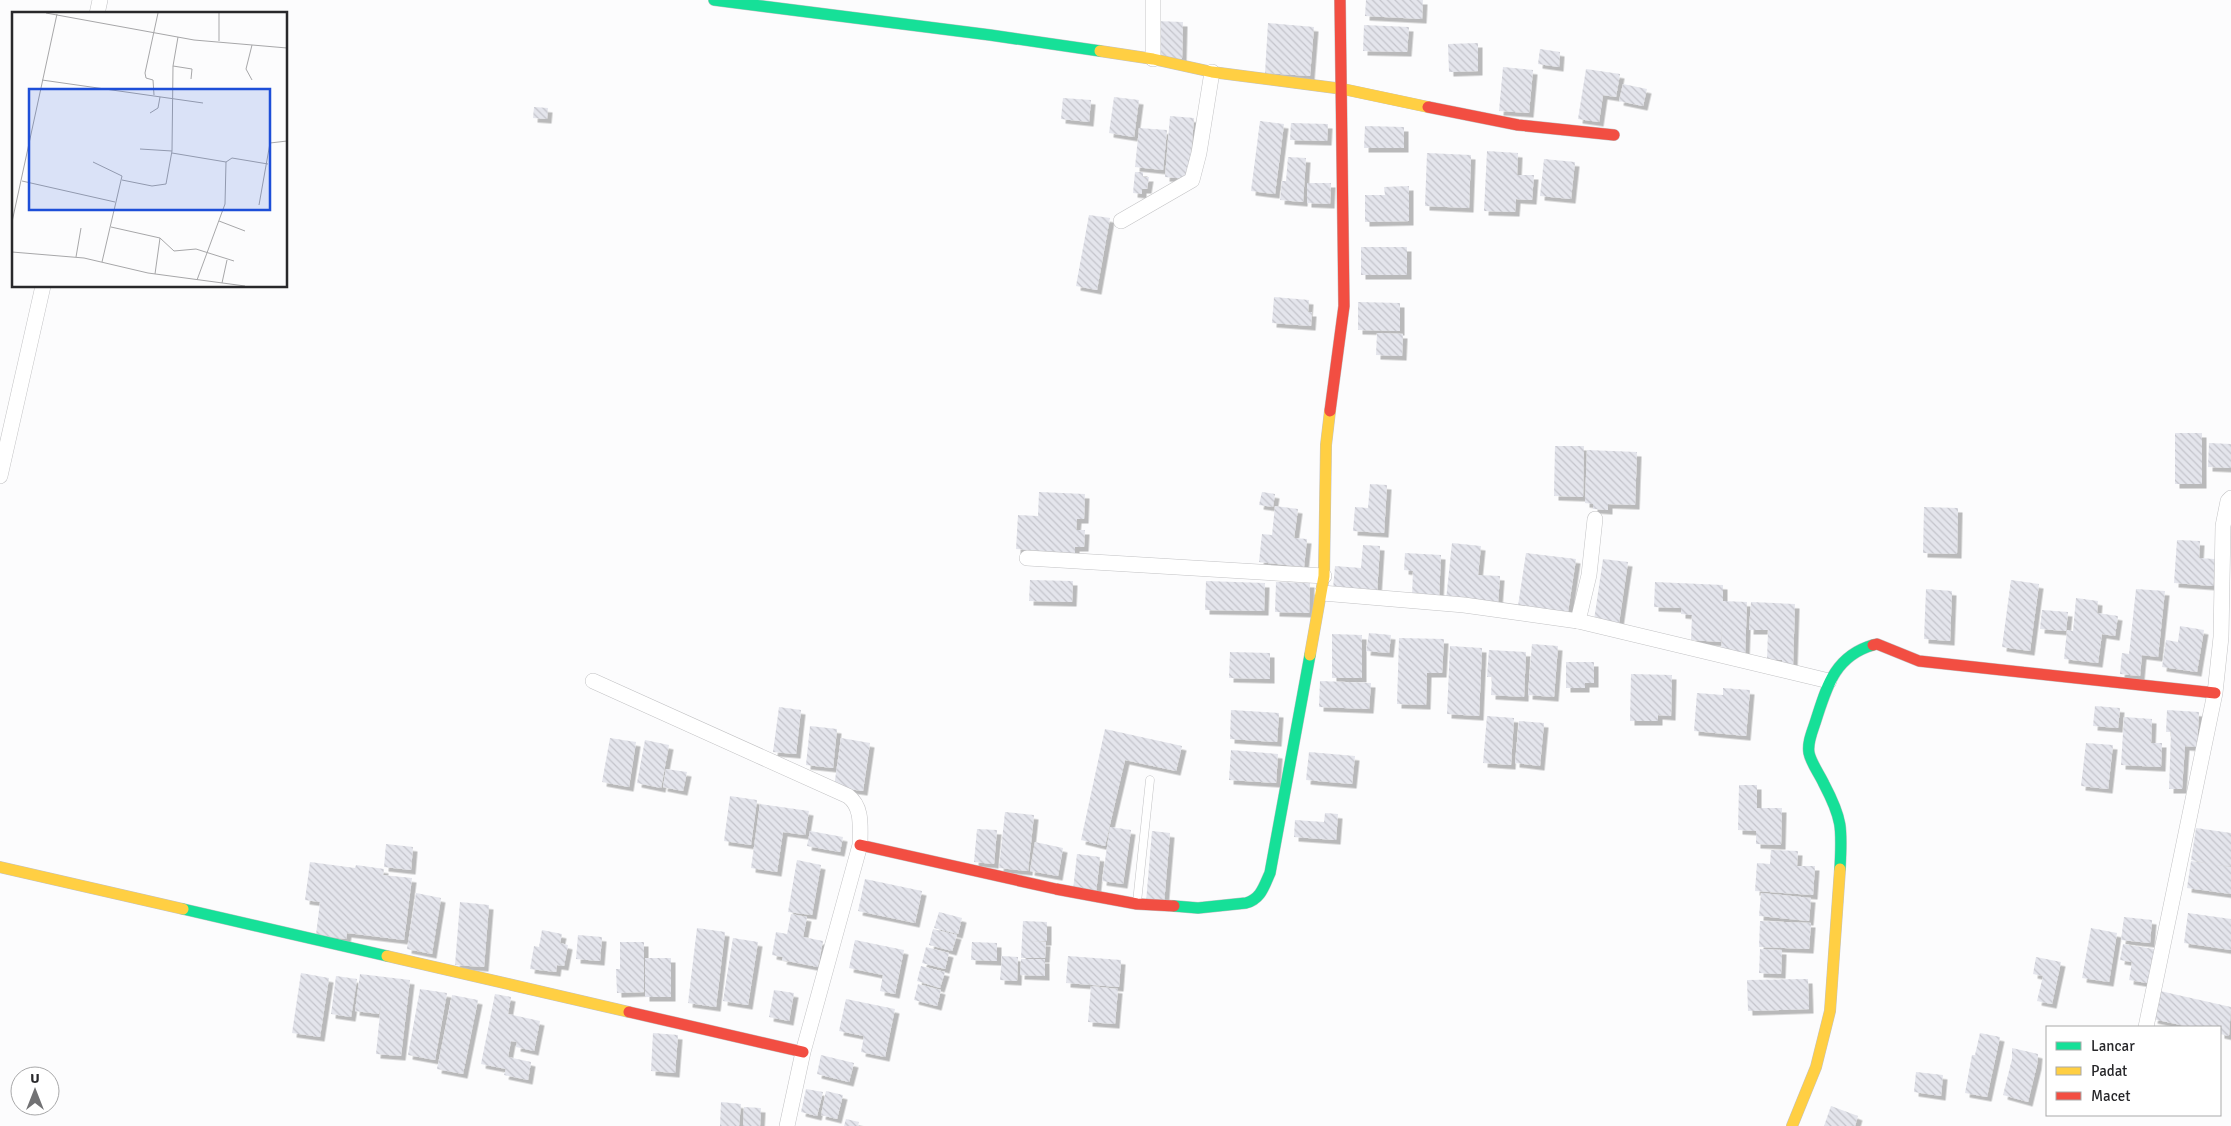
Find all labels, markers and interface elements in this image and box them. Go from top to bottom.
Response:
inset map [12,12,288,288]
legend [2046,1026,2221,1116]
text: Lancar [2091,1037,2135,1055]
text: Padat [2091,1062,2127,1080]
north arrow [10,1066,60,1116]
text: U [30,1070,40,1087]
text: Macet [2091,1087,2130,1105]

